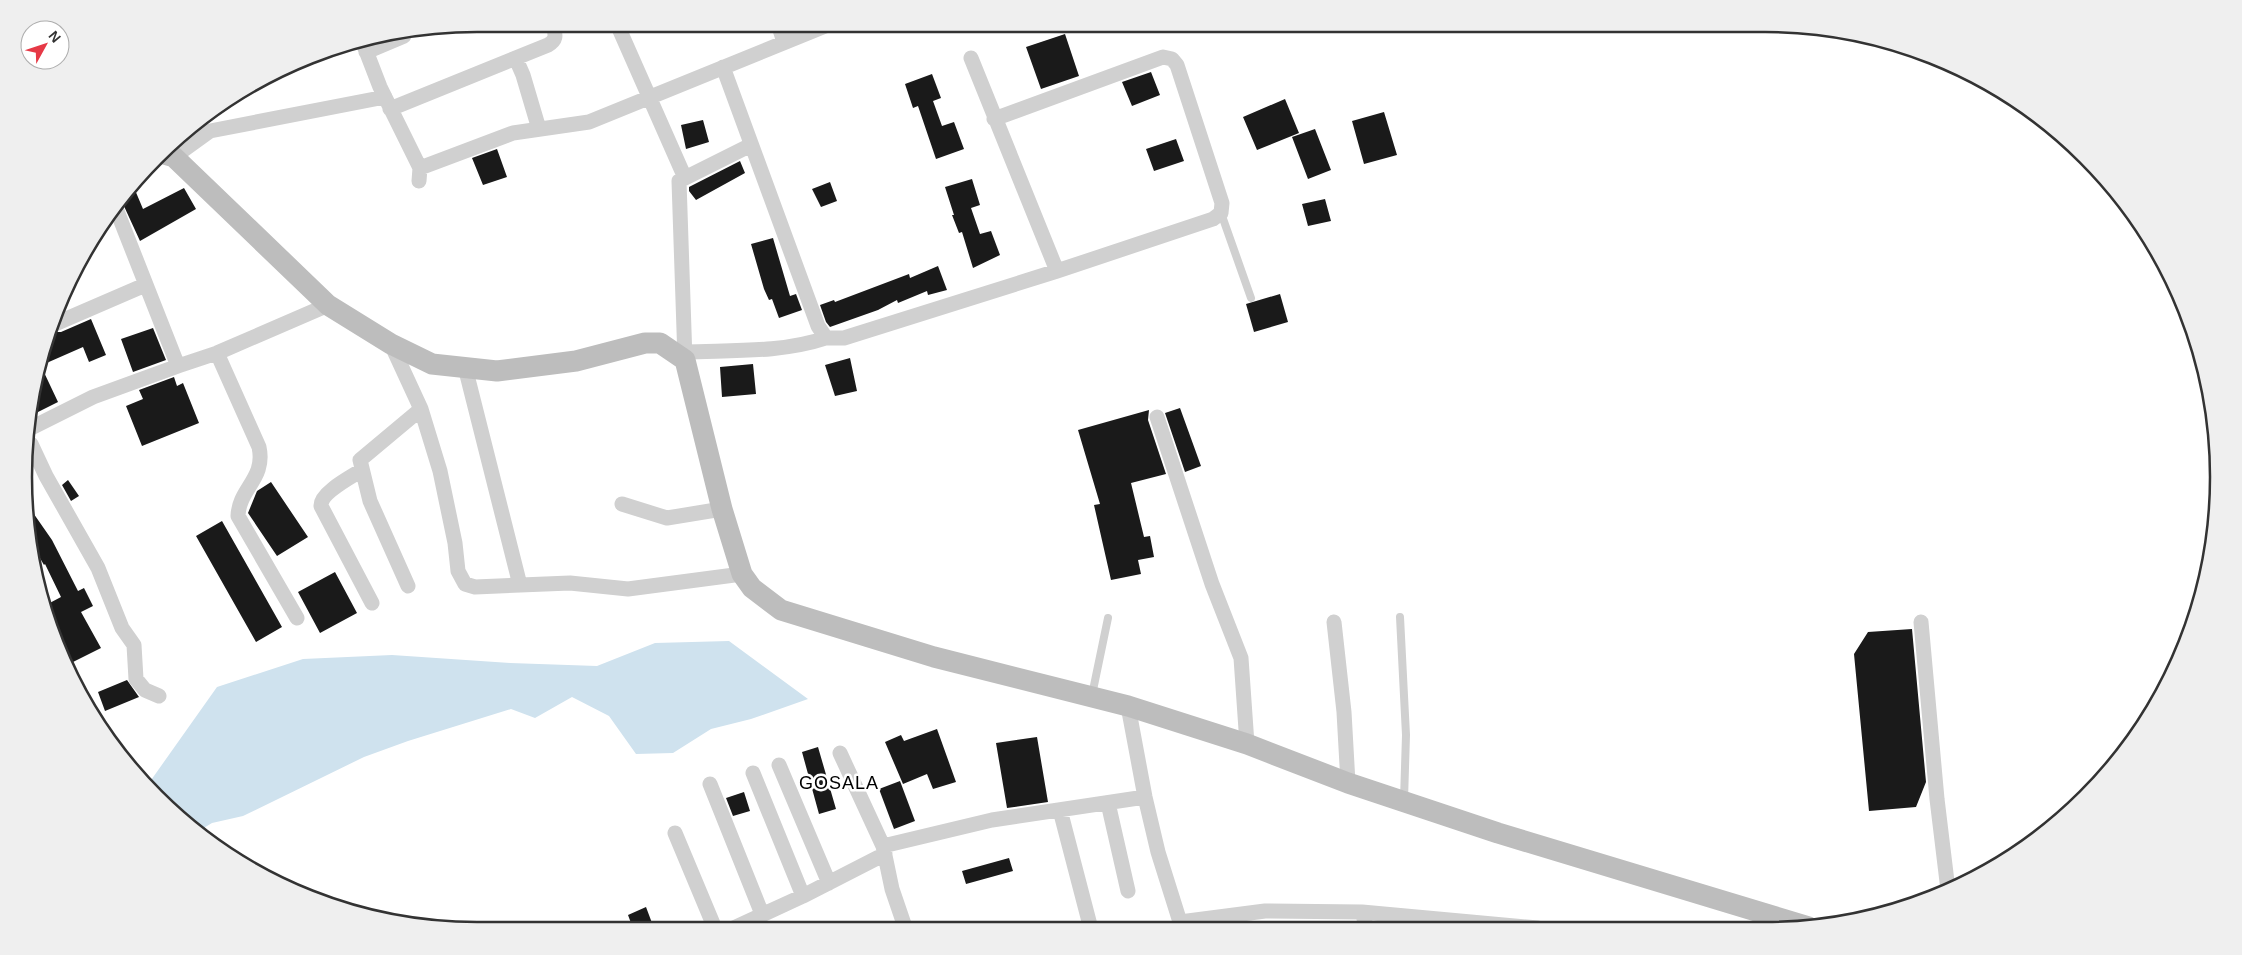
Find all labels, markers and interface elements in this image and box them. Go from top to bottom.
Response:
north arrow [20,20,70,70]
text: N [46,28,64,46]
district label: GOSALA [799,773,879,793]

